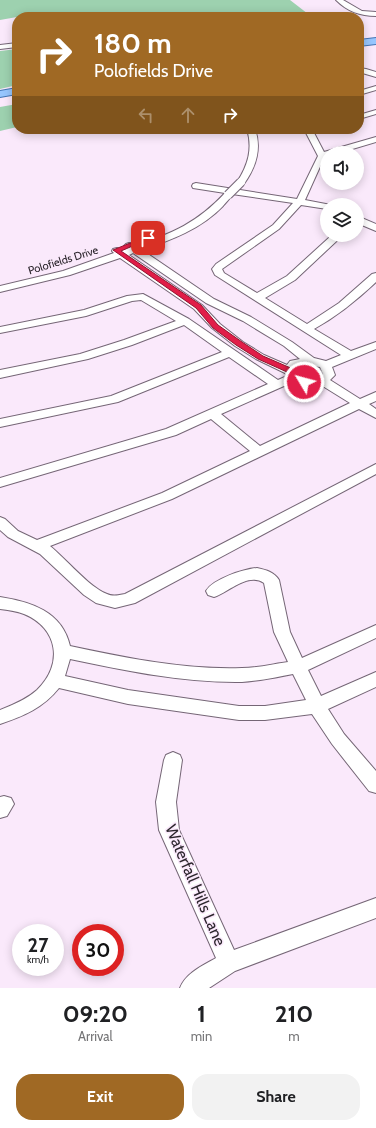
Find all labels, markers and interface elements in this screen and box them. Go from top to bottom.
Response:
text: 180 m [94,26,172,60]
icon: right [28,28,80,80]
text: Polofields Drive [94,60,213,82]
icon: left [135,104,157,126]
icon: ahead [177,104,199,126]
icon: right [219,104,241,126]
map controls [320,146,364,242]
button: sound [320,146,364,190]
button: layers [320,198,364,242]
pin [131,221,165,255]
icon: arrive [137,227,159,249]
street label: Polofields Drive [26,243,100,277]
position arrow [283,361,325,403]
street label: Waterfall Hills Lane [161,822,230,949]
speed limit sign: 30 [72,924,124,976]
text: 27 [28,933,48,957]
text: km/h [27,953,49,966]
text: 09:20 [63,999,128,1028]
text: 1 [197,999,206,1028]
text: 210 [275,999,313,1028]
text: Arrival [78,1028,113,1044]
text: min [191,1028,212,1044]
text: m [288,1028,300,1044]
button: Exit [16,1074,184,1120]
button: Share [192,1074,360,1120]

